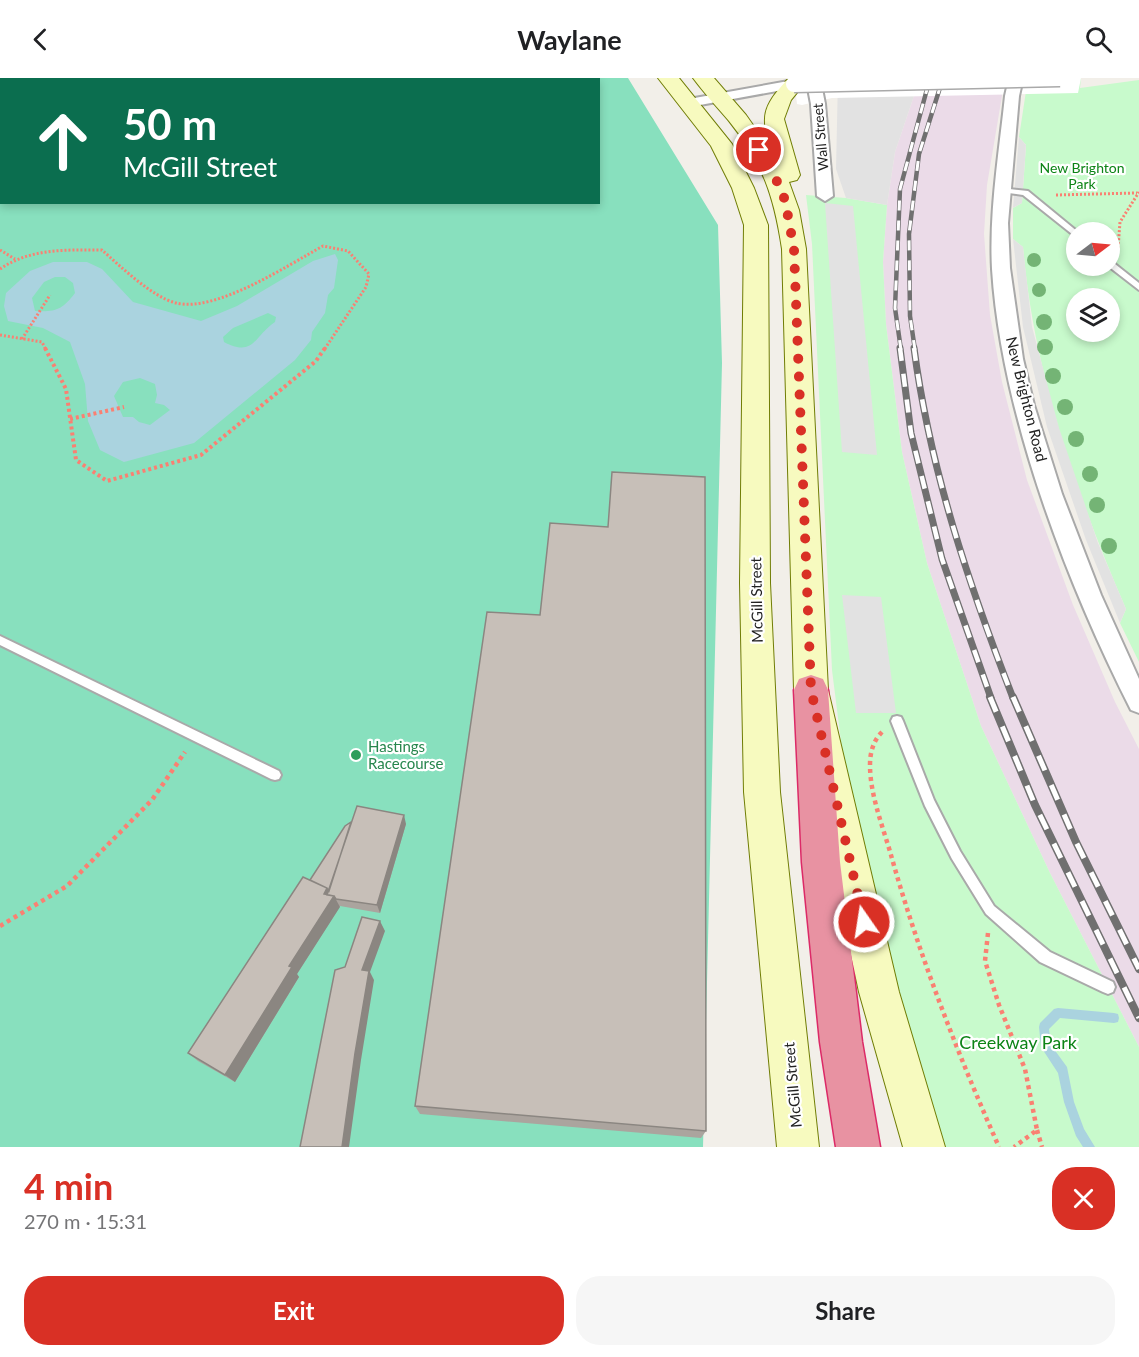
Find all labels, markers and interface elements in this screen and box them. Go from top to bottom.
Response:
icon: back [24,23,57,56]
text: Waylane [517,23,622,56]
icon: search [1082,23,1115,56]
text: 50 m [123,99,217,149]
icon: ahead [24,102,102,180]
street label: Wall Street [809,103,831,171]
pin [733,124,784,175]
icon: arrive [742,133,775,166]
text: McGill Street [123,150,277,183]
park label: New Brighton Park [1039,159,1125,192]
north arrow [1066,222,1120,276]
map controls [1066,222,1120,342]
button: layers [1066,288,1120,342]
street label: New Brighton Road [1003,335,1051,463]
street label: McGill Street [746,556,766,643]
place label: Hastings Racecourse [368,737,443,772]
marker: Hastings Racecourse [349,748,363,762]
position arrow [832,890,896,954]
park label: Creekway Park [959,1031,1078,1053]
street label: McGill Street [779,1041,805,1128]
text: 4 min [24,1164,113,1208]
button: close [1052,1167,1115,1230]
text: 270 m · 15:31 [24,1209,147,1233]
button: Exit [24,1276,564,1345]
button: Share [576,1276,1115,1345]

